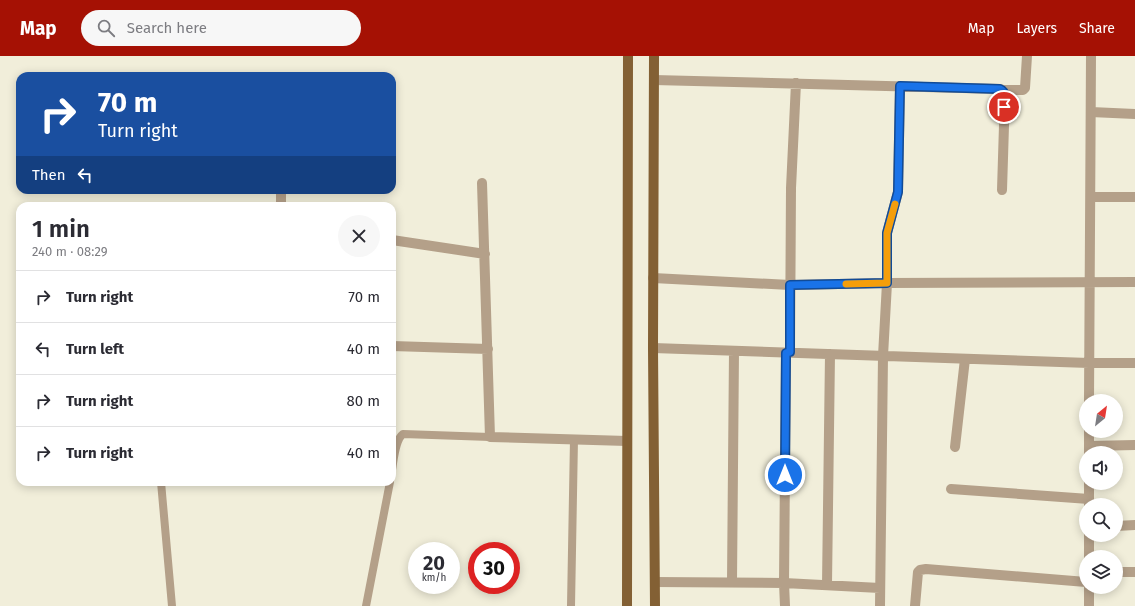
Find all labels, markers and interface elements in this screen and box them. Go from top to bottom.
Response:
search box [81,10,361,46]
text: Map [20,17,57,40]
icon: search [95,17,117,39]
text: Search here [127,19,207,37]
text: Map [968,20,994,37]
text: Layers [1016,20,1057,37]
text: Share [1079,20,1115,37]
text: 70 m [98,86,157,119]
icon: right [32,88,84,140]
pin [987,90,1021,124]
icon: arrive [993,96,1015,118]
text: Turn right [98,120,178,142]
icon: left [74,164,96,186]
text: Then [32,166,66,184]
text: 1 min [32,215,90,243]
button: close [338,215,380,257]
text: 240 m · 08:29 [32,244,108,259]
icon: right [32,286,54,308]
text: Turn right [66,288,133,306]
text: 70 m [348,288,380,306]
icon: left [32,338,54,360]
text: Turn left [66,340,124,358]
text: 40 m [347,340,380,358]
icon: right [32,390,54,412]
text: Turn right [66,392,133,410]
text: 80 m [347,392,380,410]
north arrow [1079,394,1123,438]
map controls [1079,394,1123,594]
icon: right [32,442,54,464]
text: Turn right [66,444,133,462]
text: 40 m [347,444,380,462]
button: sound [1079,446,1123,490]
position arrow [764,454,806,496]
button: search [1079,498,1123,542]
speed limit sign: 30 [468,542,520,594]
button: layers [1079,550,1123,594]
text: 20 [423,551,445,575]
text: km/h [422,572,446,584]

